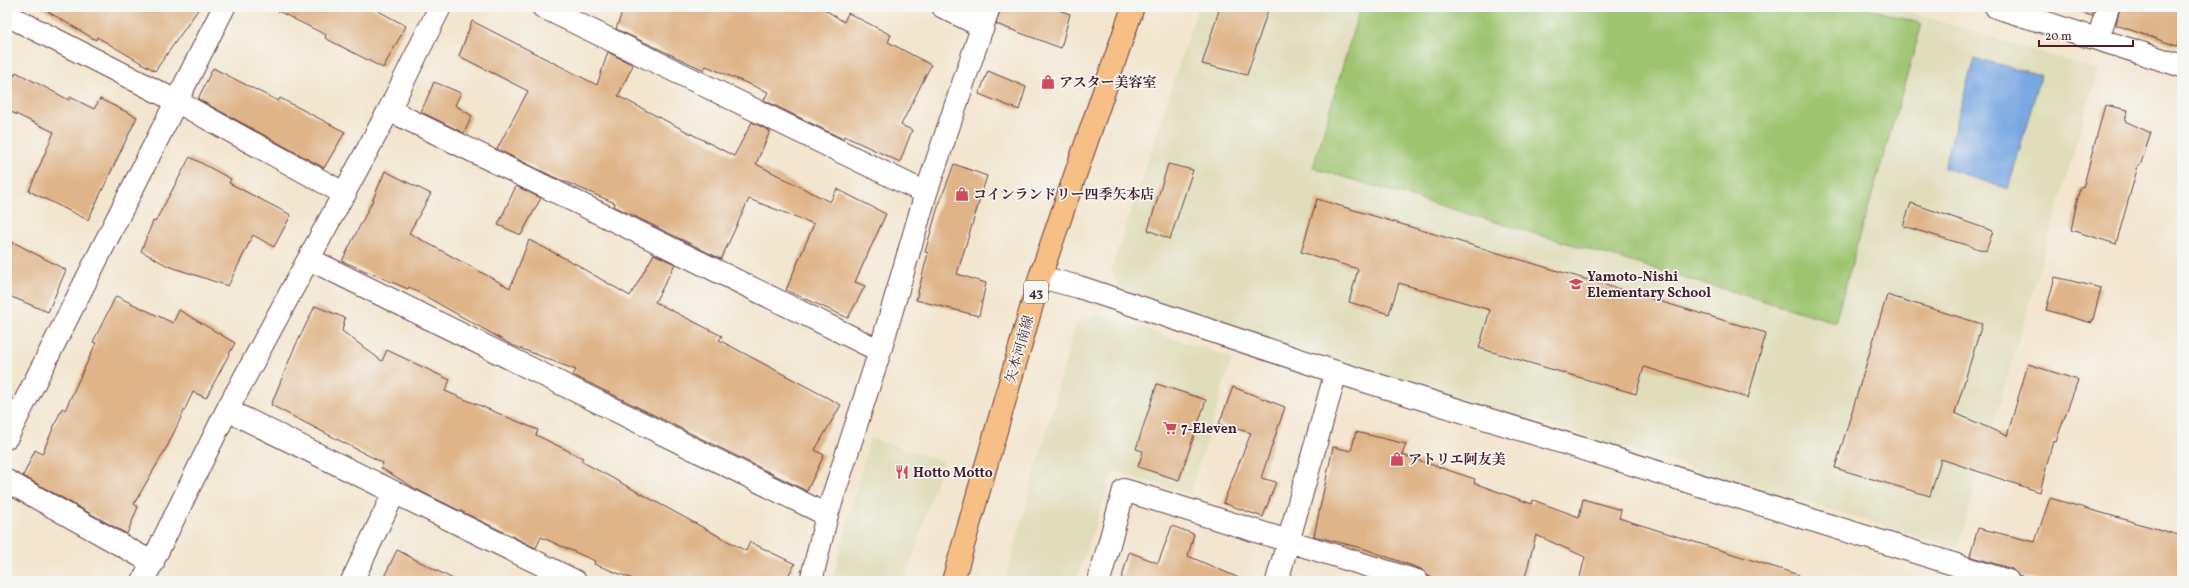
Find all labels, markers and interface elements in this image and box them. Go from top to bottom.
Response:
scale bar [2039,22,2133,48]
text: 20 m [2045,29,2072,45]
shop icon: アスター美容室 [1040,74,1056,90]
place label: アスター美容室 [1059,74,1156,93]
shop icon: コインランドリー四季矢本店 [954,186,970,202]
place label: コインランドリー四季矢本店 [973,186,1155,205]
place label: Yamoto-Nishi Elementary School [1587,268,1711,303]
school or university icon: Yamoto-Nishi Elementary School [1568,276,1584,292]
road number: 43 [1024,281,1048,303]
street label: 矢本河南線 [1002,313,1039,386]
supermarket icon: 7-Eleven [1162,420,1178,436]
place label: 7-Eleven [1181,420,1237,439]
shop icon: アトリエ阿友美 [1389,451,1405,467]
place label: アトリエ阿友美 [1408,451,1506,470]
restaurant icon: Hotto Motto [894,464,910,480]
place label: Hotto Motto [913,464,993,483]

